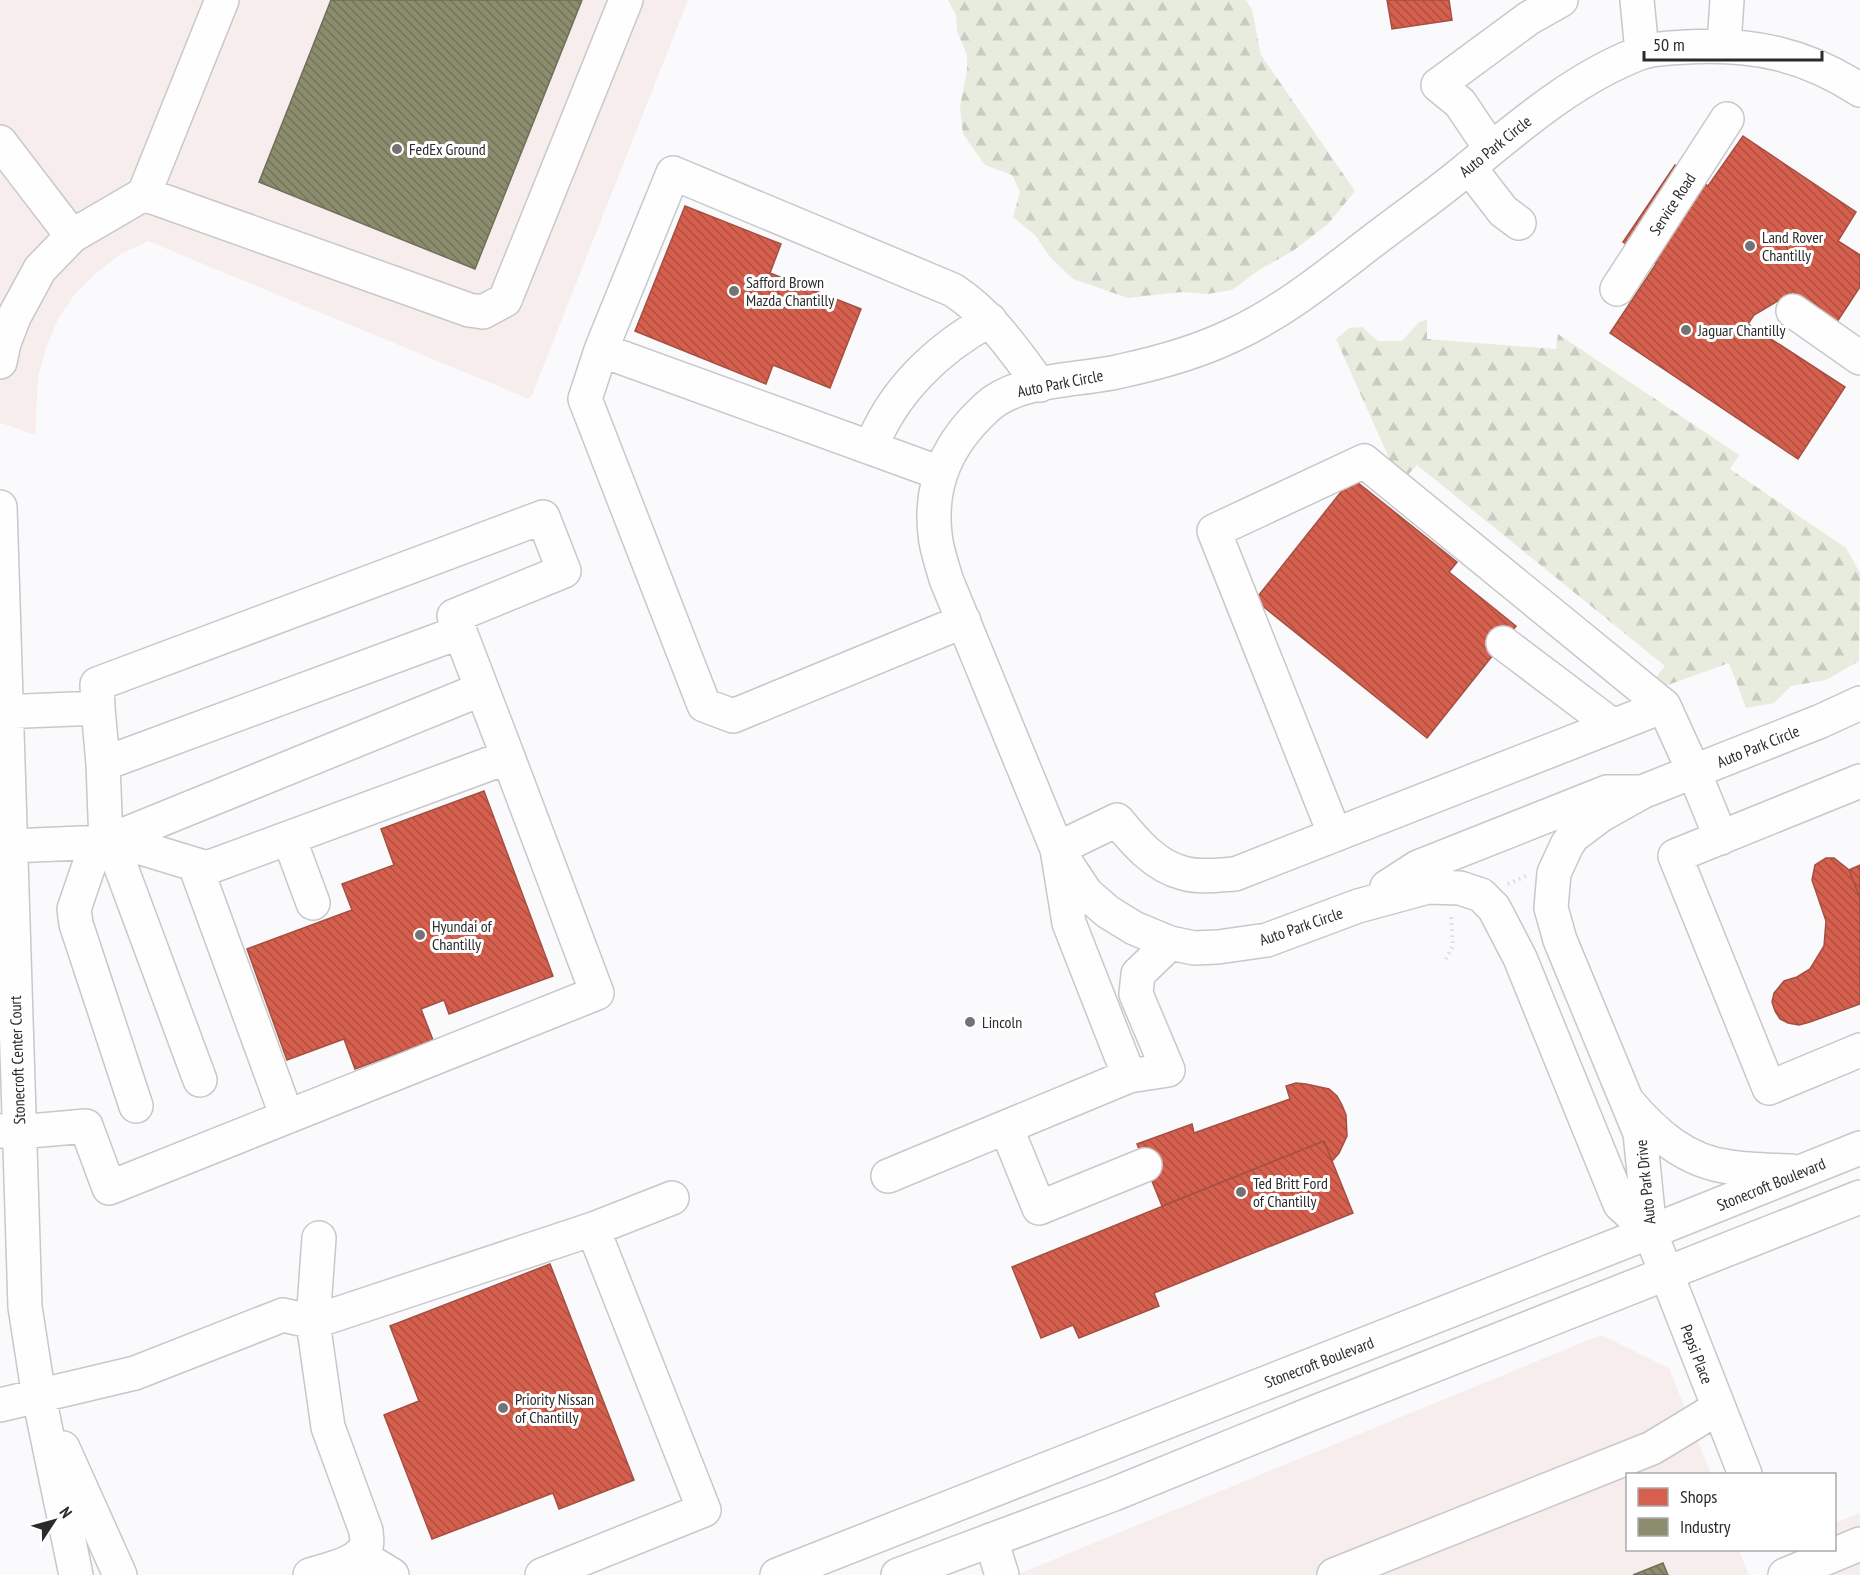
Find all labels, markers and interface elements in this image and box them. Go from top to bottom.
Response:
scale bar [1644,24,1822,62]
text: 50 m [1653,33,1685,56]
street label: Auto Park Circle [1455,111,1535,181]
place label: FedEx Ground [409,139,486,159]
marker: FedEx Ground [390,142,404,156]
street label: Service Road [1644,169,1700,239]
place label: Land Rover Chantilly [1762,227,1824,265]
marker: Land Rover Chantilly [1743,239,1757,253]
place label: Safford Brown Mazda Chantilly [746,272,834,310]
marker: Safford Brown Mazda Chantilly [727,284,741,298]
place label: Jaguar Chantilly [1697,320,1785,340]
marker: Jaguar Chantilly [1679,323,1693,337]
street label: Auto Park Circle [1015,365,1105,401]
street label: Auto Park Circle [1714,720,1802,772]
street label: Auto Park Circle [1257,902,1345,950]
place label: Hyundai of Chantilly [432,916,493,954]
marker: Hyundai of Chantilly [413,928,427,942]
street label: Stonecroft Center Court [5,995,29,1125]
place label: Lincoln [982,1012,1022,1032]
marker: Lincoln [963,1015,977,1029]
street label: Auto Park Drive [1631,1139,1659,1225]
street label: Stonecroft Boulevard [1714,1153,1828,1215]
place label: Ted Britt Ford of Chantilly [1253,1173,1328,1211]
marker: Ted Britt Ford of Chantilly [1234,1185,1248,1199]
street label: Pepsi Place [1677,1321,1717,1387]
street label: Stonecroft Boulevard [1262,1332,1377,1392]
place label: Priority Nissan of Chantilly [515,1389,594,1427]
marker: Priority Nissan of Chantilly [496,1401,510,1415]
legend [1626,1473,1836,1551]
text: Shops [1680,1485,1717,1508]
north arrow [24,1491,84,1551]
text: N [56,1503,77,1522]
text: Industry [1680,1515,1731,1538]

